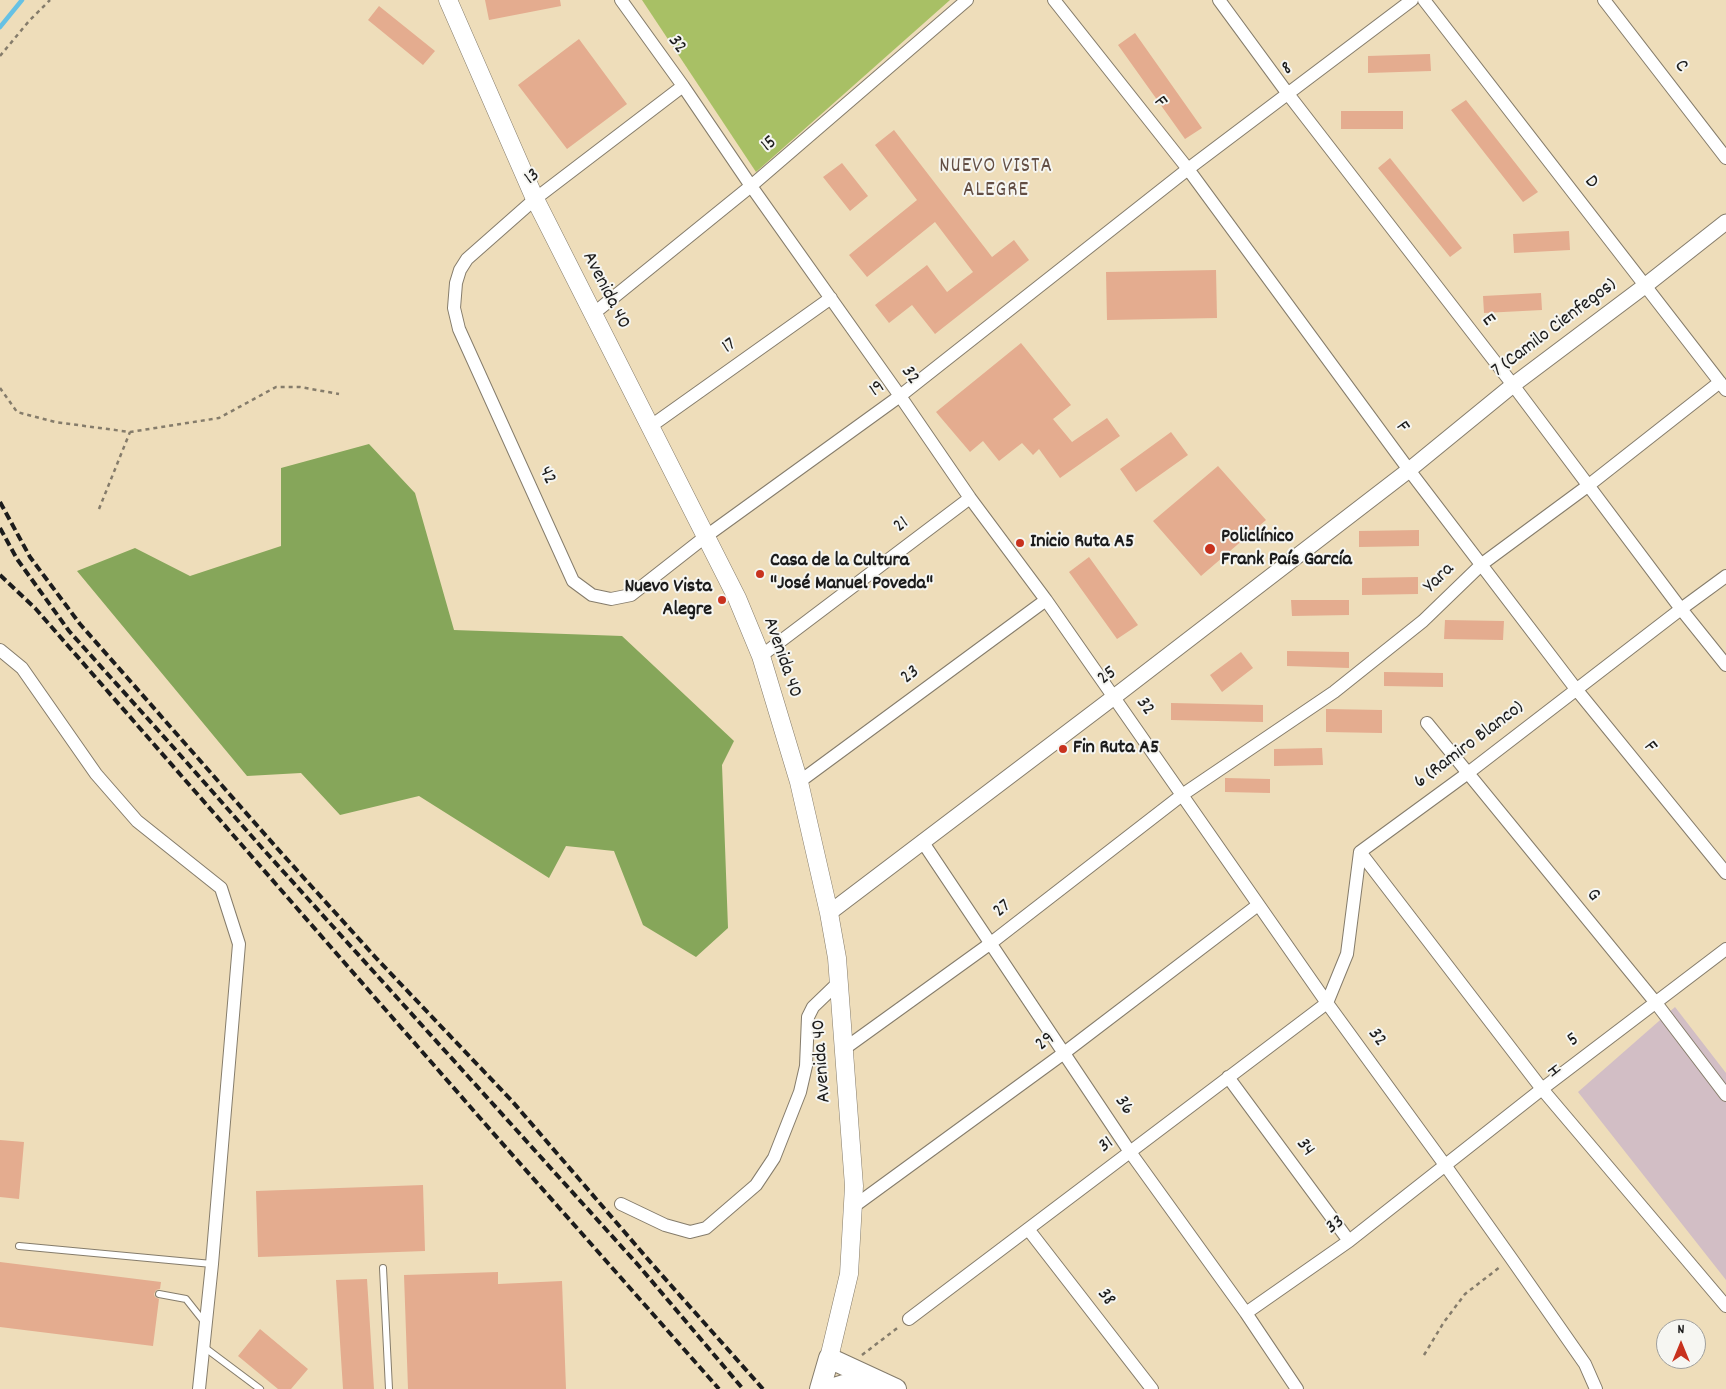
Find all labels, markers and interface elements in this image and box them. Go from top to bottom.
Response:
street label: 32 [661,31,691,59]
street label: C [1668,56,1692,78]
street label: 8 [1278,58,1298,82]
street label: F [1147,92,1171,114]
street label: 15 [757,131,783,159]
district label: NUEVO VISTA ALEGRE [938,155,1054,205]
street label: 13 [520,164,546,192]
street label: D [1577,172,1603,194]
street label: Avenida 40 [575,248,635,334]
street label: 7 (Camilo Cienfegos) [1488,274,1622,384]
street label: E [1475,310,1499,332]
street label: 17 [718,334,742,360]
street label: 32 [894,362,924,390]
street label: 19 [865,376,891,404]
street label: F [1389,417,1413,439]
street label: 42 [532,463,560,489]
street label: 21 [890,512,914,540]
place label: Policlínico Frank País García [1221,526,1352,573]
place label: Inicio Ruta A5 [1030,531,1134,555]
marker: Inicio Ruta A5 [1014,537,1026,549]
marker: Policlínico Frank País García [1203,542,1217,556]
place label: Casa de la Cultura "José Manuel Poveda" [770,550,933,597]
street label: Yara [1420,559,1460,599]
marker: Casa de la Cultura "José Manuel Poveda" [754,568,766,580]
place label: Nuevo Vista Alegre [624,576,712,623]
marker: Nuevo Vista Alegre [716,594,728,606]
street label: Avenida 40 [756,615,806,701]
street label: 23 [897,661,925,691]
street label: 25 [1094,662,1122,692]
street label: 32 [1129,693,1159,721]
street label: 6 (Ramiro Blanco) [1410,697,1530,795]
place label: Fin Ruta A5 [1073,737,1159,761]
street label: F [1637,737,1661,759]
marker: Fin Ruta A5 [1057,743,1069,755]
street label: G [1579,885,1605,907]
street label: 27 [989,895,1017,925]
street label: Avenida 40 [808,1019,838,1103]
street label: 32 [1361,1024,1391,1052]
street label: 29 [1032,1028,1060,1058]
street label: 5 [1563,1029,1585,1053]
street label: H [1539,1061,1565,1083]
street label: 36 [1108,1092,1138,1120]
street label: 31 [1094,1132,1120,1160]
street label: 34 [1289,1134,1319,1162]
street label: 33 [1322,1211,1350,1241]
street label: 38 [1090,1284,1120,1312]
north arrow [1656,1319,1706,1369]
text: N [1678,1320,1684,1340]

